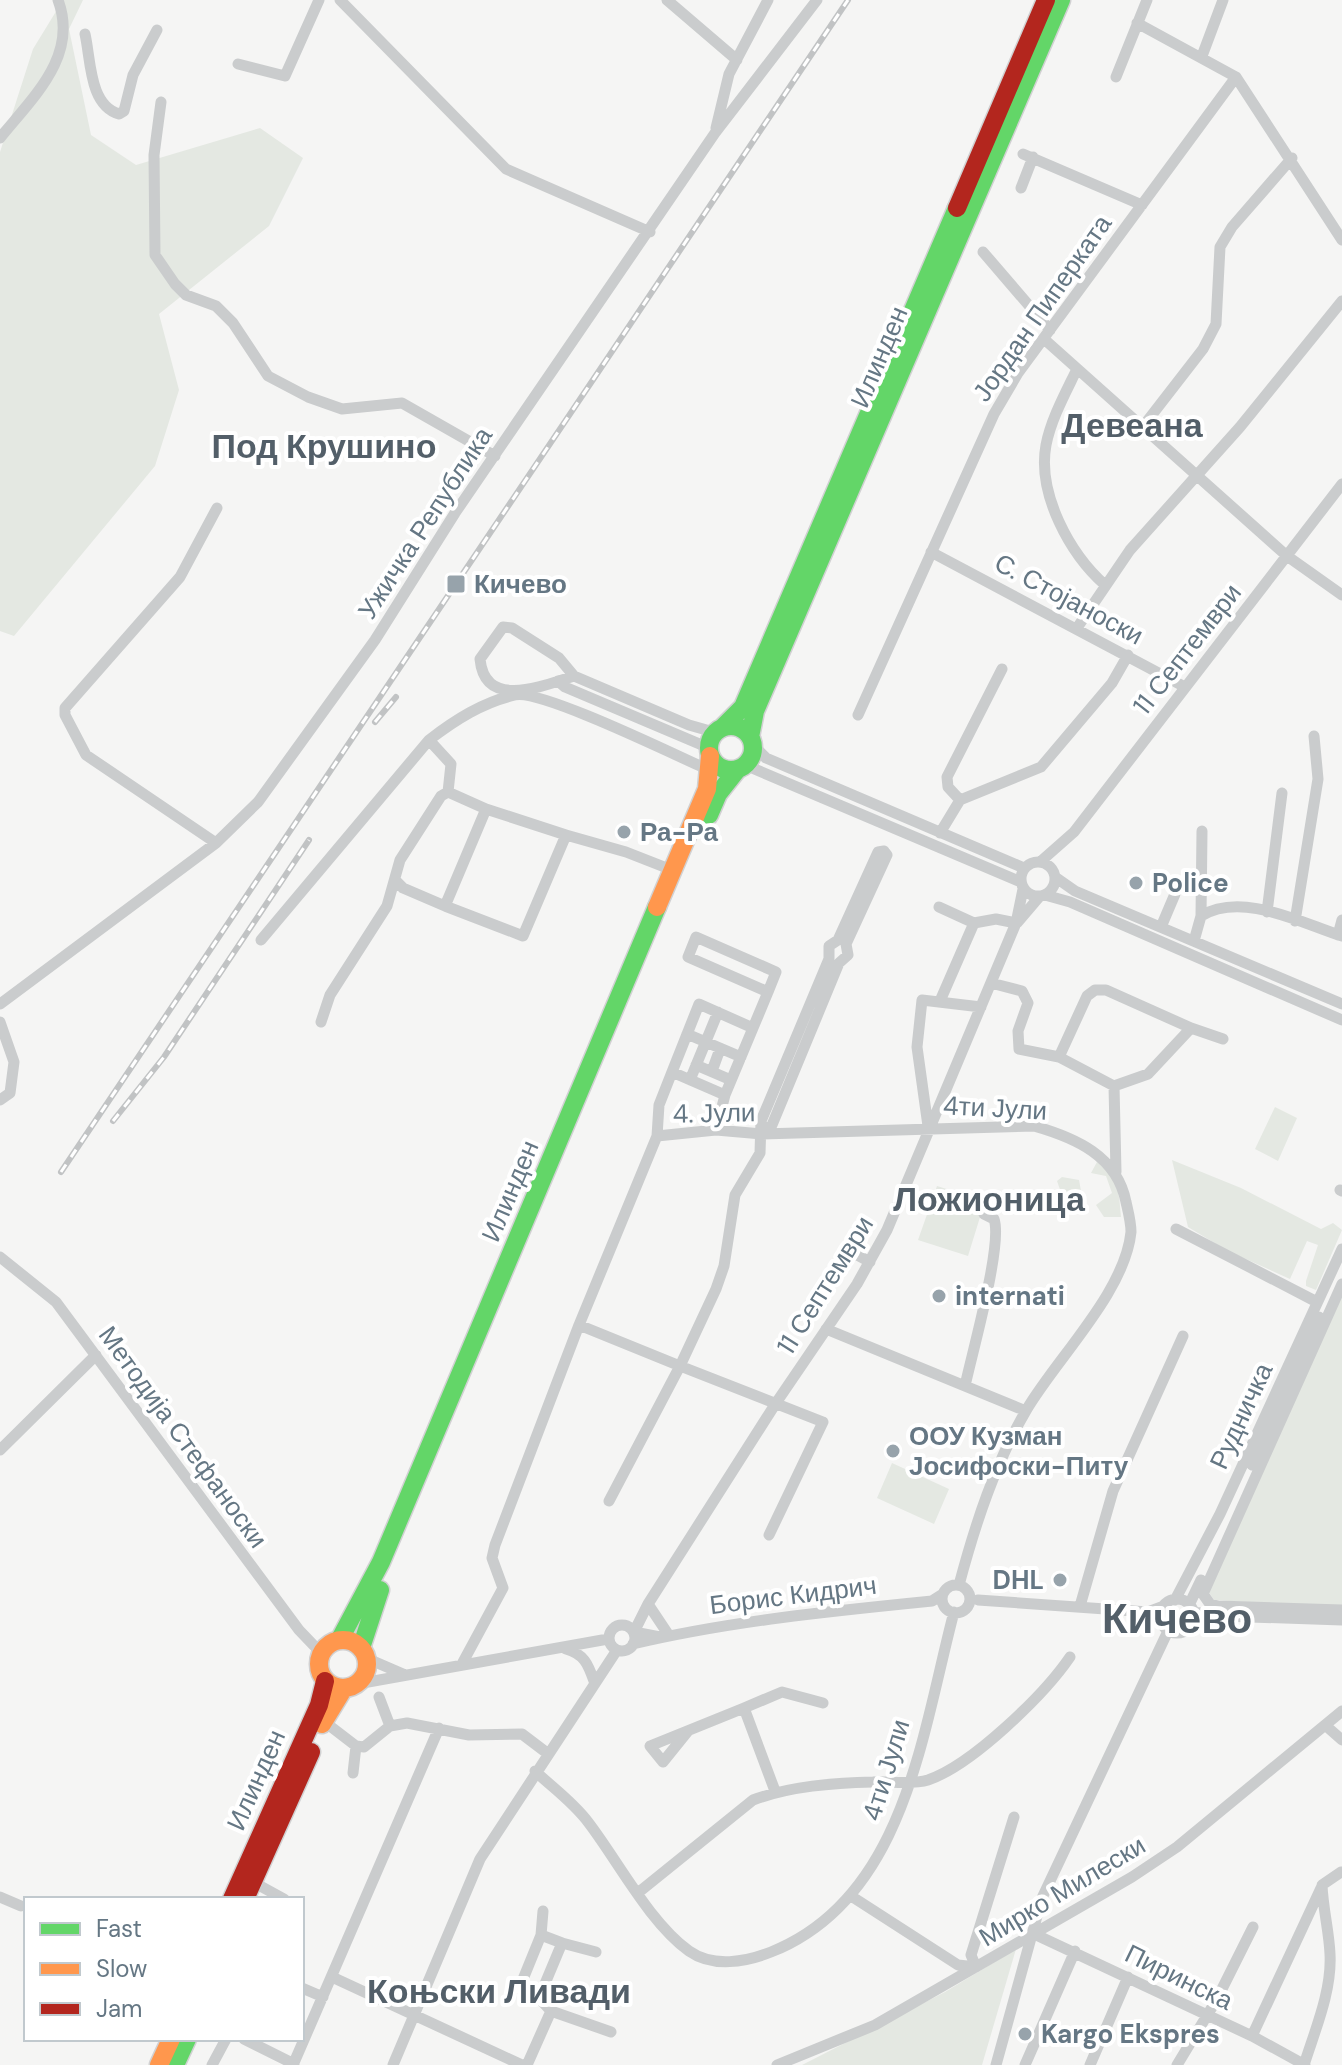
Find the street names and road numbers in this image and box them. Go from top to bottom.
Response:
street label: Јордан Пиперката [965,208,1119,408]
street label: Илинден [842,301,916,413]
street label: Ужичка Република [350,420,500,625]
street label: С. Стојаноски [989,546,1149,652]
street label: 11 Септември [1125,577,1249,721]
street label: 4ти Јули [942,1088,1048,1128]
street label: 4. Јули [672,1095,756,1131]
street label: Илинден [473,1135,547,1247]
street label: 11 Септември [769,1209,881,1361]
street label: Методија Стефаноски [91,1319,275,1555]
street label: Рудничка [1202,1357,1281,1475]
street label: Борис Кидрич [708,1568,878,1622]
street label: 4ти Јули [855,1715,917,1825]
street label: Илинден [219,1724,293,1836]
street label: Мирко Милески [972,1828,1152,1954]
street label: Пиринска [1119,1936,1239,2018]

